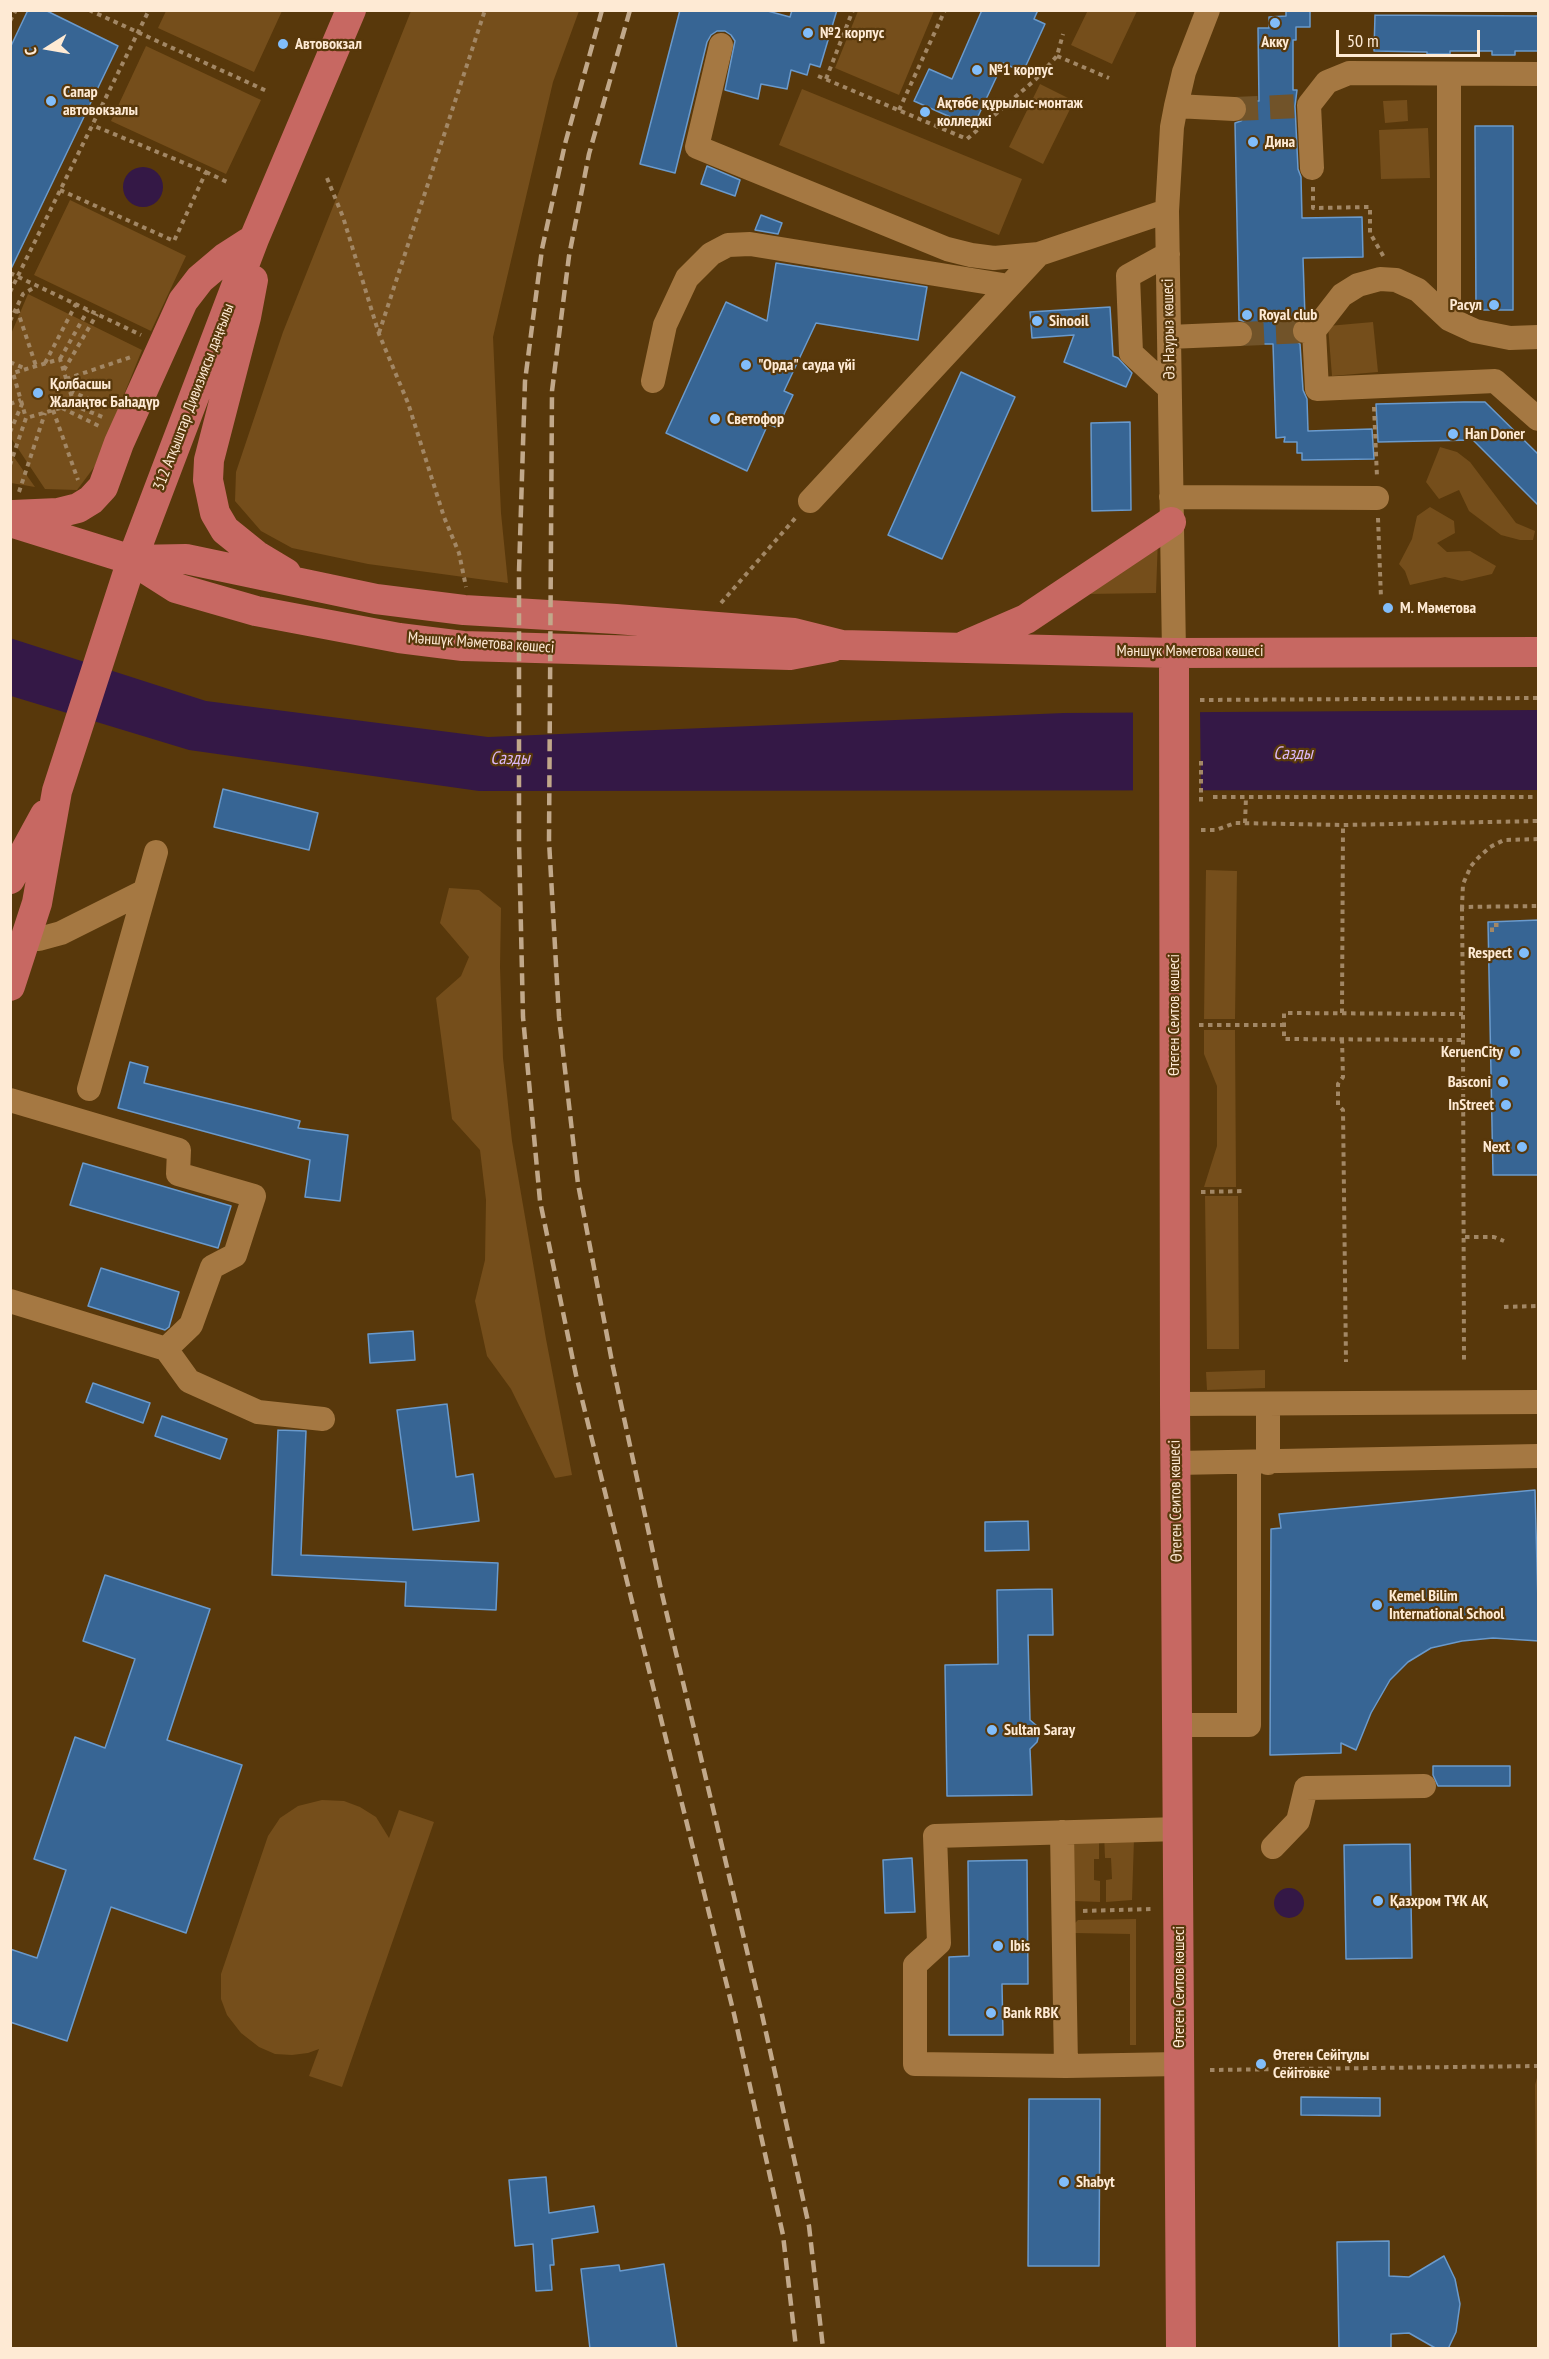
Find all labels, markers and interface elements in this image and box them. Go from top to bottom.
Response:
marker: Акку [1268,16,1282,30]
north arrow [18,18,78,78]
scale bar [1339,18,1483,56]
place label: №2 корпус [820,23,884,43]
marker: №2 корпус [801,26,815,40]
text: 50 m [1347,29,1379,52]
place label: Акку [1261,32,1289,52]
place label: Автовокзал [295,34,362,54]
marker: Автовокзал [276,37,290,51]
text: С [20,46,41,57]
place label: №1 корпус [989,60,1053,80]
marker: №1 корпус [970,63,984,77]
place label: Сапар автовокзалы [63,82,138,120]
place label: Ақтөбе құрылыс-монтаж колледжі [937,93,1083,131]
marker: Сапар автовокзалы [44,94,58,108]
marker: Ақтөбе құрылыс-монтаж колледжі [918,105,932,119]
place label: Дина [1265,132,1295,152]
marker: Дина [1246,135,1260,149]
street label: Әз Наурыз көшесі [1159,278,1179,380]
place label: Расул [1450,295,1482,315]
marker: Расул [1487,298,1501,312]
street label: 312 Атқыштар Дивизиясы даңғылы [149,301,239,493]
place label: Royal club [1259,305,1317,325]
marker: Royal club [1240,308,1254,322]
place label: Sinooil [1049,311,1089,331]
marker: Sinooil [1030,314,1044,328]
place label: "Орда" сауда үйі [758,355,855,375]
marker: "Орда" сауда үйі [739,358,753,372]
place label: Қолбасшы Жалаңтөс Баһадүр [50,374,160,412]
marker: Қолбасшы Жалаңтөс Баһадүр [31,386,45,400]
place label: Светофор [727,409,784,429]
marker: Светофор [708,412,722,426]
place label: Han Doner [1465,424,1525,444]
marker: Han Doner [1446,427,1460,441]
place label: М. Мәметова [1400,598,1476,618]
marker: М. Мәметова [1381,601,1395,615]
street label: Мәншүк Мәметова көшесі [407,628,555,658]
street label: Мәншүк Мәметова көшесі [1117,641,1263,661]
water label: Сазды [1273,743,1313,765]
water label: Сазды [490,748,530,770]
place label: Respect [1468,943,1512,963]
marker: Respect [1517,946,1531,960]
street label: Өтеген Сеитов көшесі [1164,954,1184,1076]
place label: KeruenCity [1441,1042,1503,1062]
marker: KeruenCity [1508,1045,1522,1059]
place label: Basconi [1448,1072,1491,1092]
marker: Basconi [1496,1075,1510,1089]
place label: InStreet [1448,1095,1494,1115]
marker: InStreet [1499,1098,1513,1112]
place label: Next [1483,1137,1510,1157]
marker: Next [1515,1140,1529,1154]
street label: Өтеген Сеитов көшесі [1165,1440,1187,1562]
place label: Kemel Bilim International School [1389,1586,1504,1624]
marker: Kemel Bilim International School [1370,1598,1384,1612]
place label: Sultan Saray [1004,1720,1075,1740]
marker: Sultan Saray [985,1723,999,1737]
place label: Қазхром ТҰК АҚ [1390,1891,1488,1911]
marker: Қазхром ТҰК АҚ [1371,1894,1385,1908]
street label: Өтеген Сеитов көшесі [1169,1926,1189,2048]
place label: Ibis [1010,1936,1030,1956]
marker: Ibis [991,1939,1005,1953]
place label: Bank RBK [1003,2003,1059,2023]
marker: Bank RBK [984,2006,998,2020]
place label: Өтеген Сейітұлы Сейітовке [1273,2045,1369,2083]
marker: Өтеген Сейітұлы Сейітовке [1254,2057,1268,2071]
place label: Shabyt [1076,2172,1115,2192]
marker: Shabyt [1057,2175,1071,2189]

